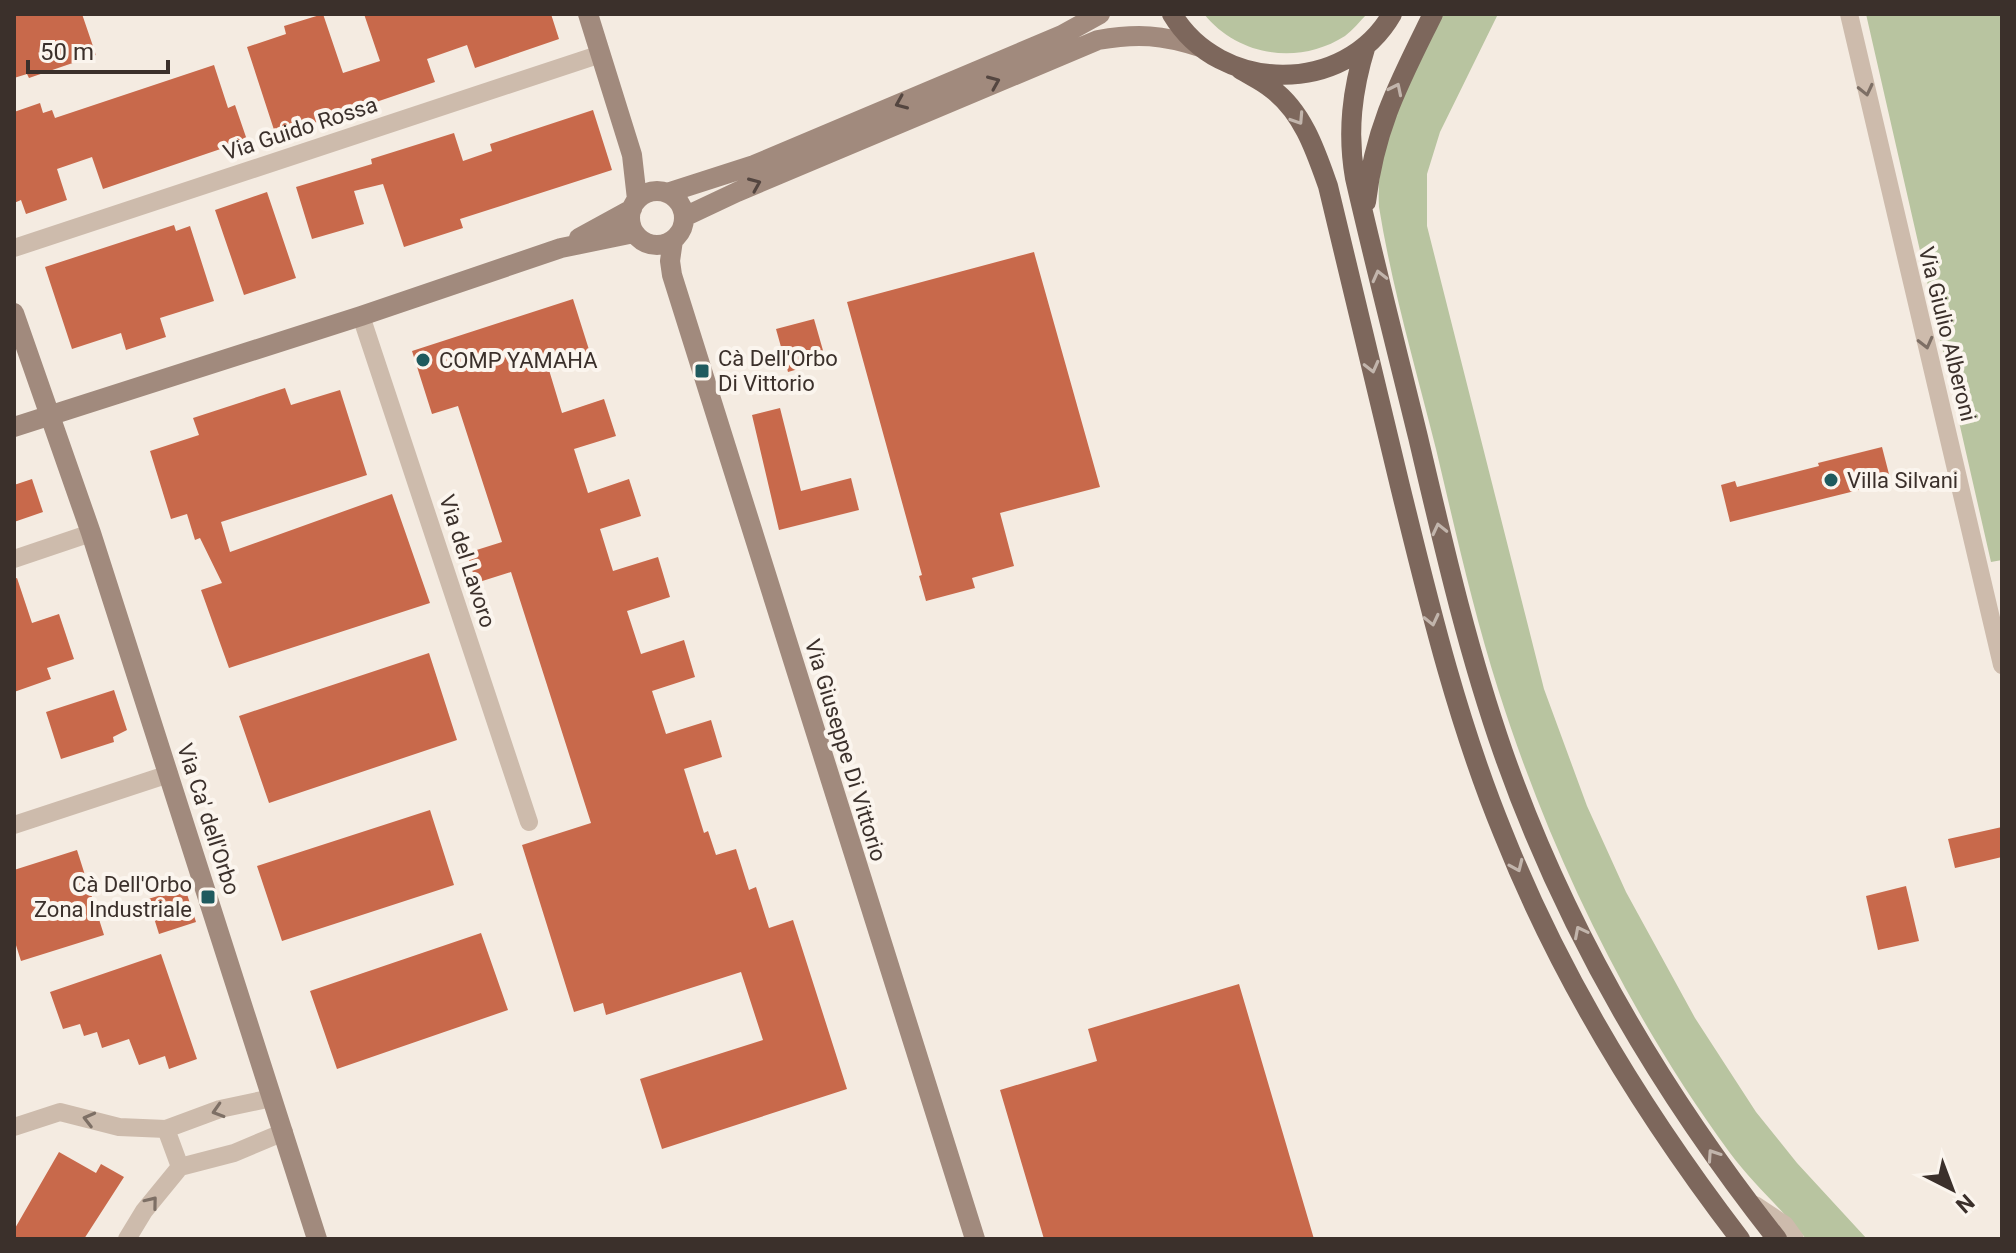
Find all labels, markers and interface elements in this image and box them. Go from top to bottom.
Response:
scale bar [28,24,168,74]
text: 50 m [40,38,94,66]
one-way arrow [986,76,1000,92]
one-way arrow [1386,82,1402,97]
one-way arrow [1857,83,1874,96]
street label: Via Guido Rossa [220,92,380,165]
one-way arrow [895,94,909,110]
one-way arrow [1288,111,1303,125]
one-way arrow [747,178,761,194]
street label: Via Giulio Alberoni [1914,244,1981,424]
one-way arrow [1371,269,1388,283]
one-way arrow [1916,336,1933,350]
place label: Cà Dell'Orbo Di Vittorio [718,346,838,396]
place label: COMP YAMAHA [439,348,598,373]
marker: COMP YAMAHA [414,351,432,369]
one-way arrow [1362,360,1379,374]
marker: Cà Dell'Orbo Di Vittorio [693,362,711,380]
place label: Villa Silvani [1847,468,1958,493]
marker: Villa Silvani [1822,471,1840,489]
street label: Via del Lavoro [434,492,501,631]
one-way arrow [1431,522,1448,536]
one-way arrow [1423,613,1440,626]
street label: Via Giuseppe Di Vittorio [800,636,891,864]
street label: Via Ca' dell'Orbo [172,740,245,898]
one-way arrow [1507,857,1523,872]
place label: Cà Dell'Orbo Zona Industriale [34,872,192,922]
marker: Cà Dell'Orbo Zona Industriale [199,888,217,906]
one-way arrow [1574,925,1590,940]
one-way arrow [212,1102,226,1118]
one-way arrow [83,1111,97,1128]
one-way arrow [1708,1149,1723,1163]
north arrow [1912,1149,1992,1229]
text: N [1951,1189,1979,1218]
one-way arrow [142,1197,157,1211]

